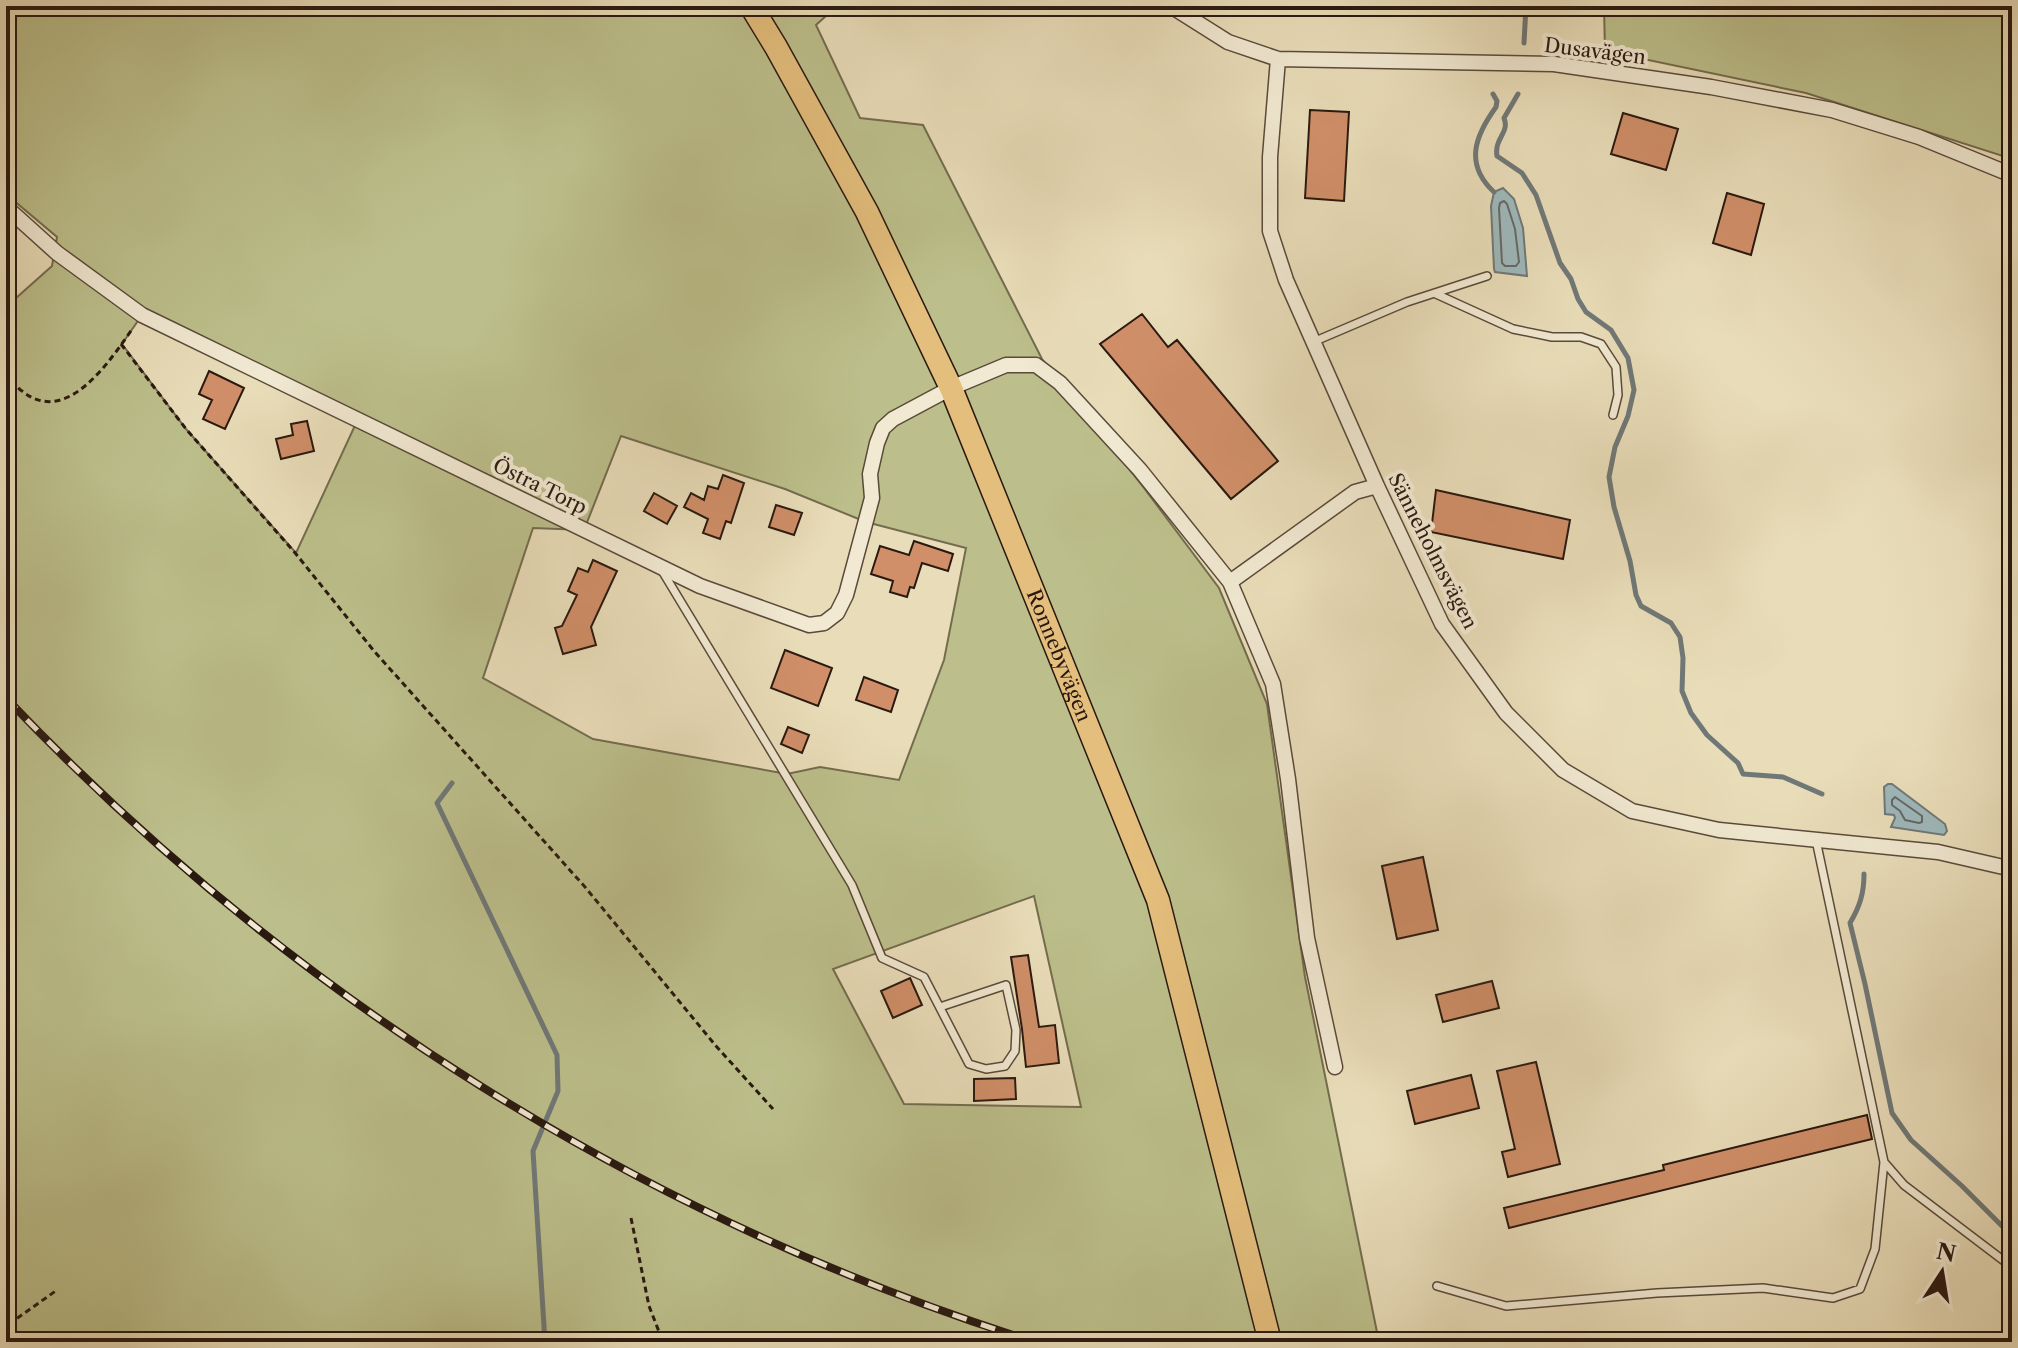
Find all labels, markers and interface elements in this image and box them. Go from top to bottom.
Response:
street label: Dusavägen [1543,33,1648,69]
street label: Östra Torp [489,452,591,519]
street label: Sänneholmsvägen [1383,469,1483,633]
street label: Ronnebyvägen [1022,586,1097,726]
north arrow [1902,1232,1982,1312]
text: N [1934,1238,1958,1268]

